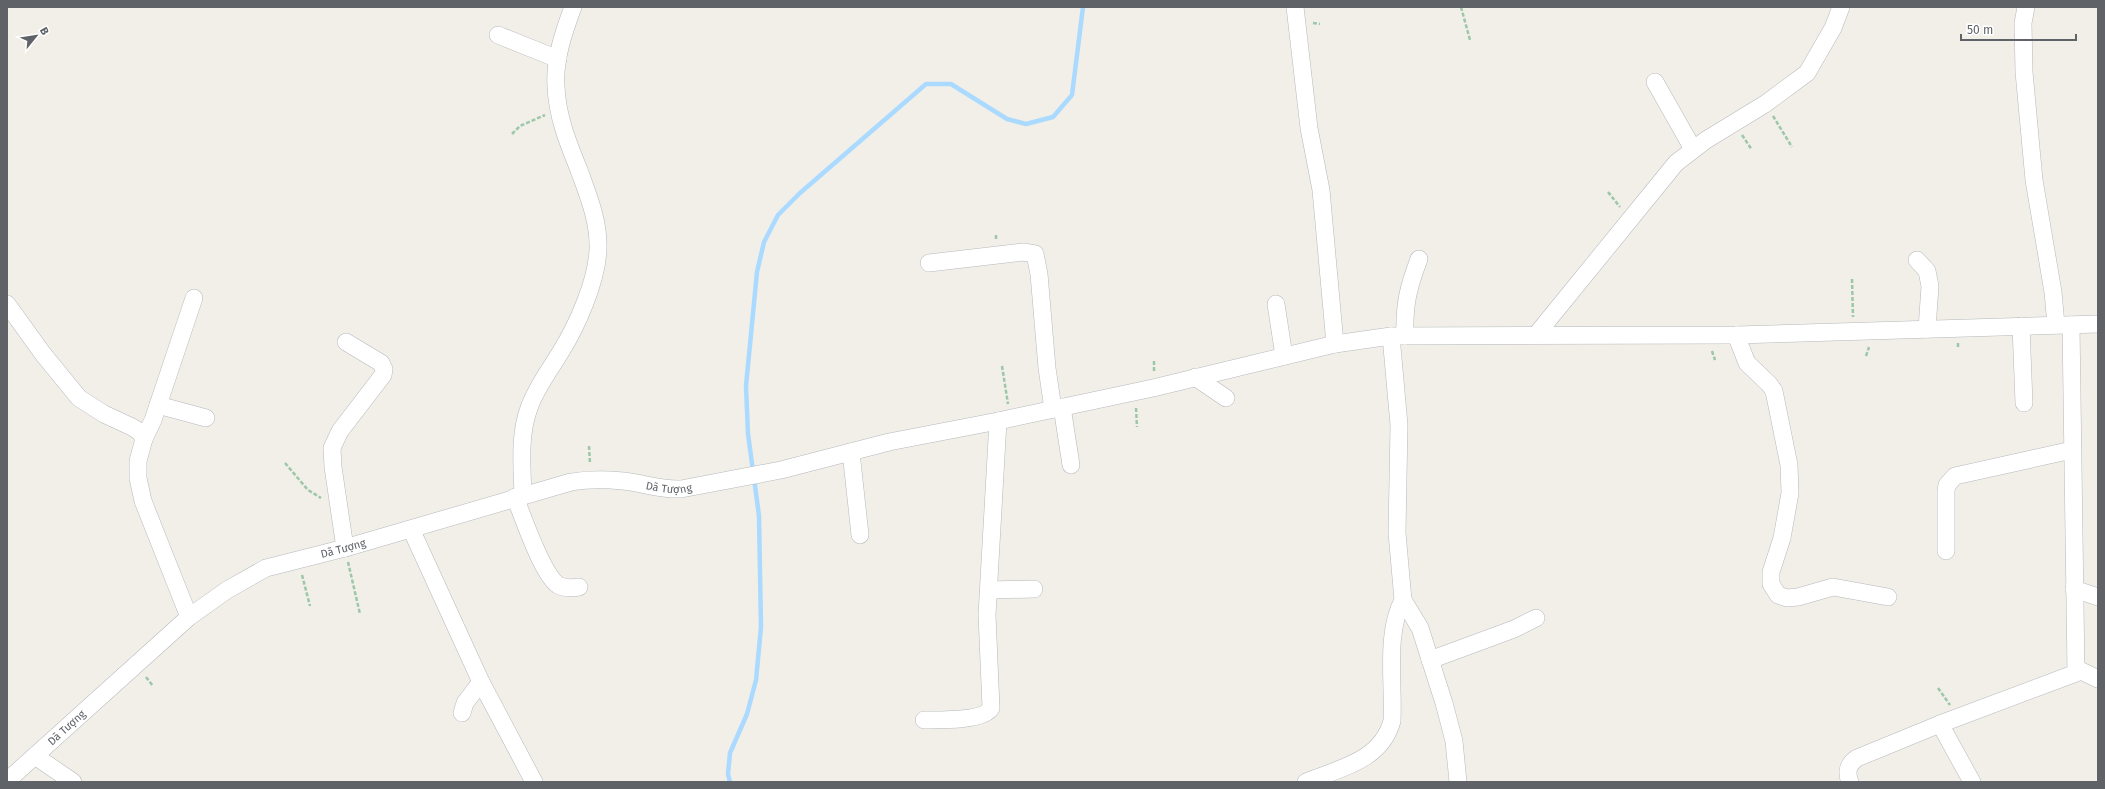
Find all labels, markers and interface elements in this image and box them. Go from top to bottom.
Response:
north arrow [16,16,56,56]
scale bar [1961,16,2076,42]
text: 50 m [1967,23,1993,37]
text: B [37,25,52,38]
street label: Dã Tượng [645,479,693,496]
street label: Dã Tượng [319,536,368,561]
street label: Dã Tượng [45,707,89,748]

